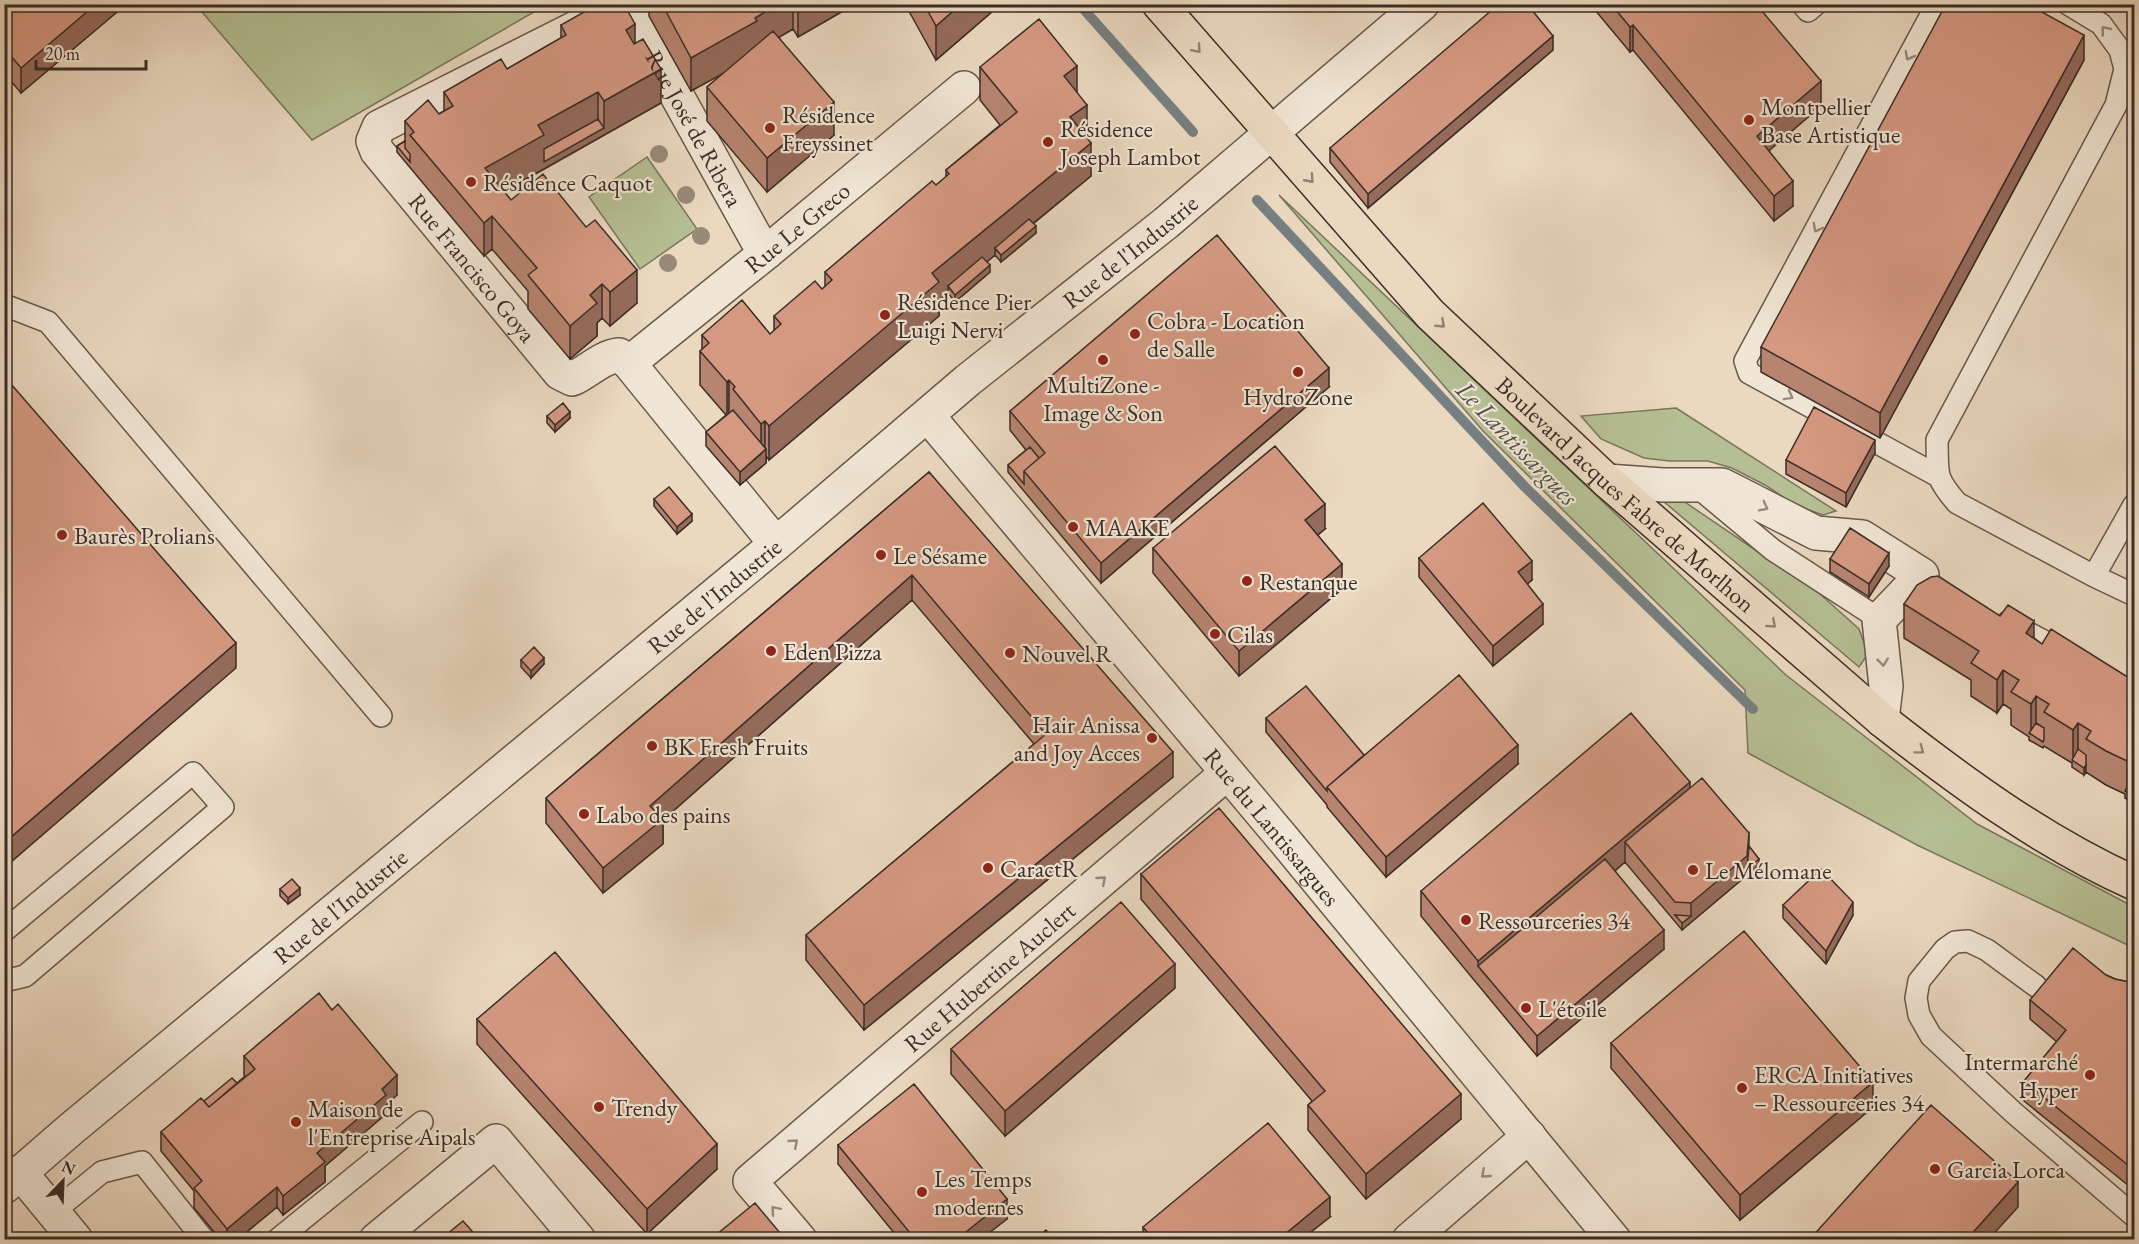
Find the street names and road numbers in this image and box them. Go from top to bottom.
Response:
street label: Rue José de Ribera [639,44,751,212]
street label: Rue Le Greco [738,174,856,280]
street label: Rue Francisco Goya [402,186,544,349]
street label: Rue de l'Industrie [1056,187,1204,315]
street label: Boulevard Jacques Fabre de Morlhon [1490,369,1762,619]
street label: Rue de l'Industrie [640,531,787,660]
street label: Rue du Lantissargues [1198,741,1347,912]
street label: Rue de l'Industrie [266,841,413,971]
street label: Rue Hubertine Auclert [897,894,1082,1058]

